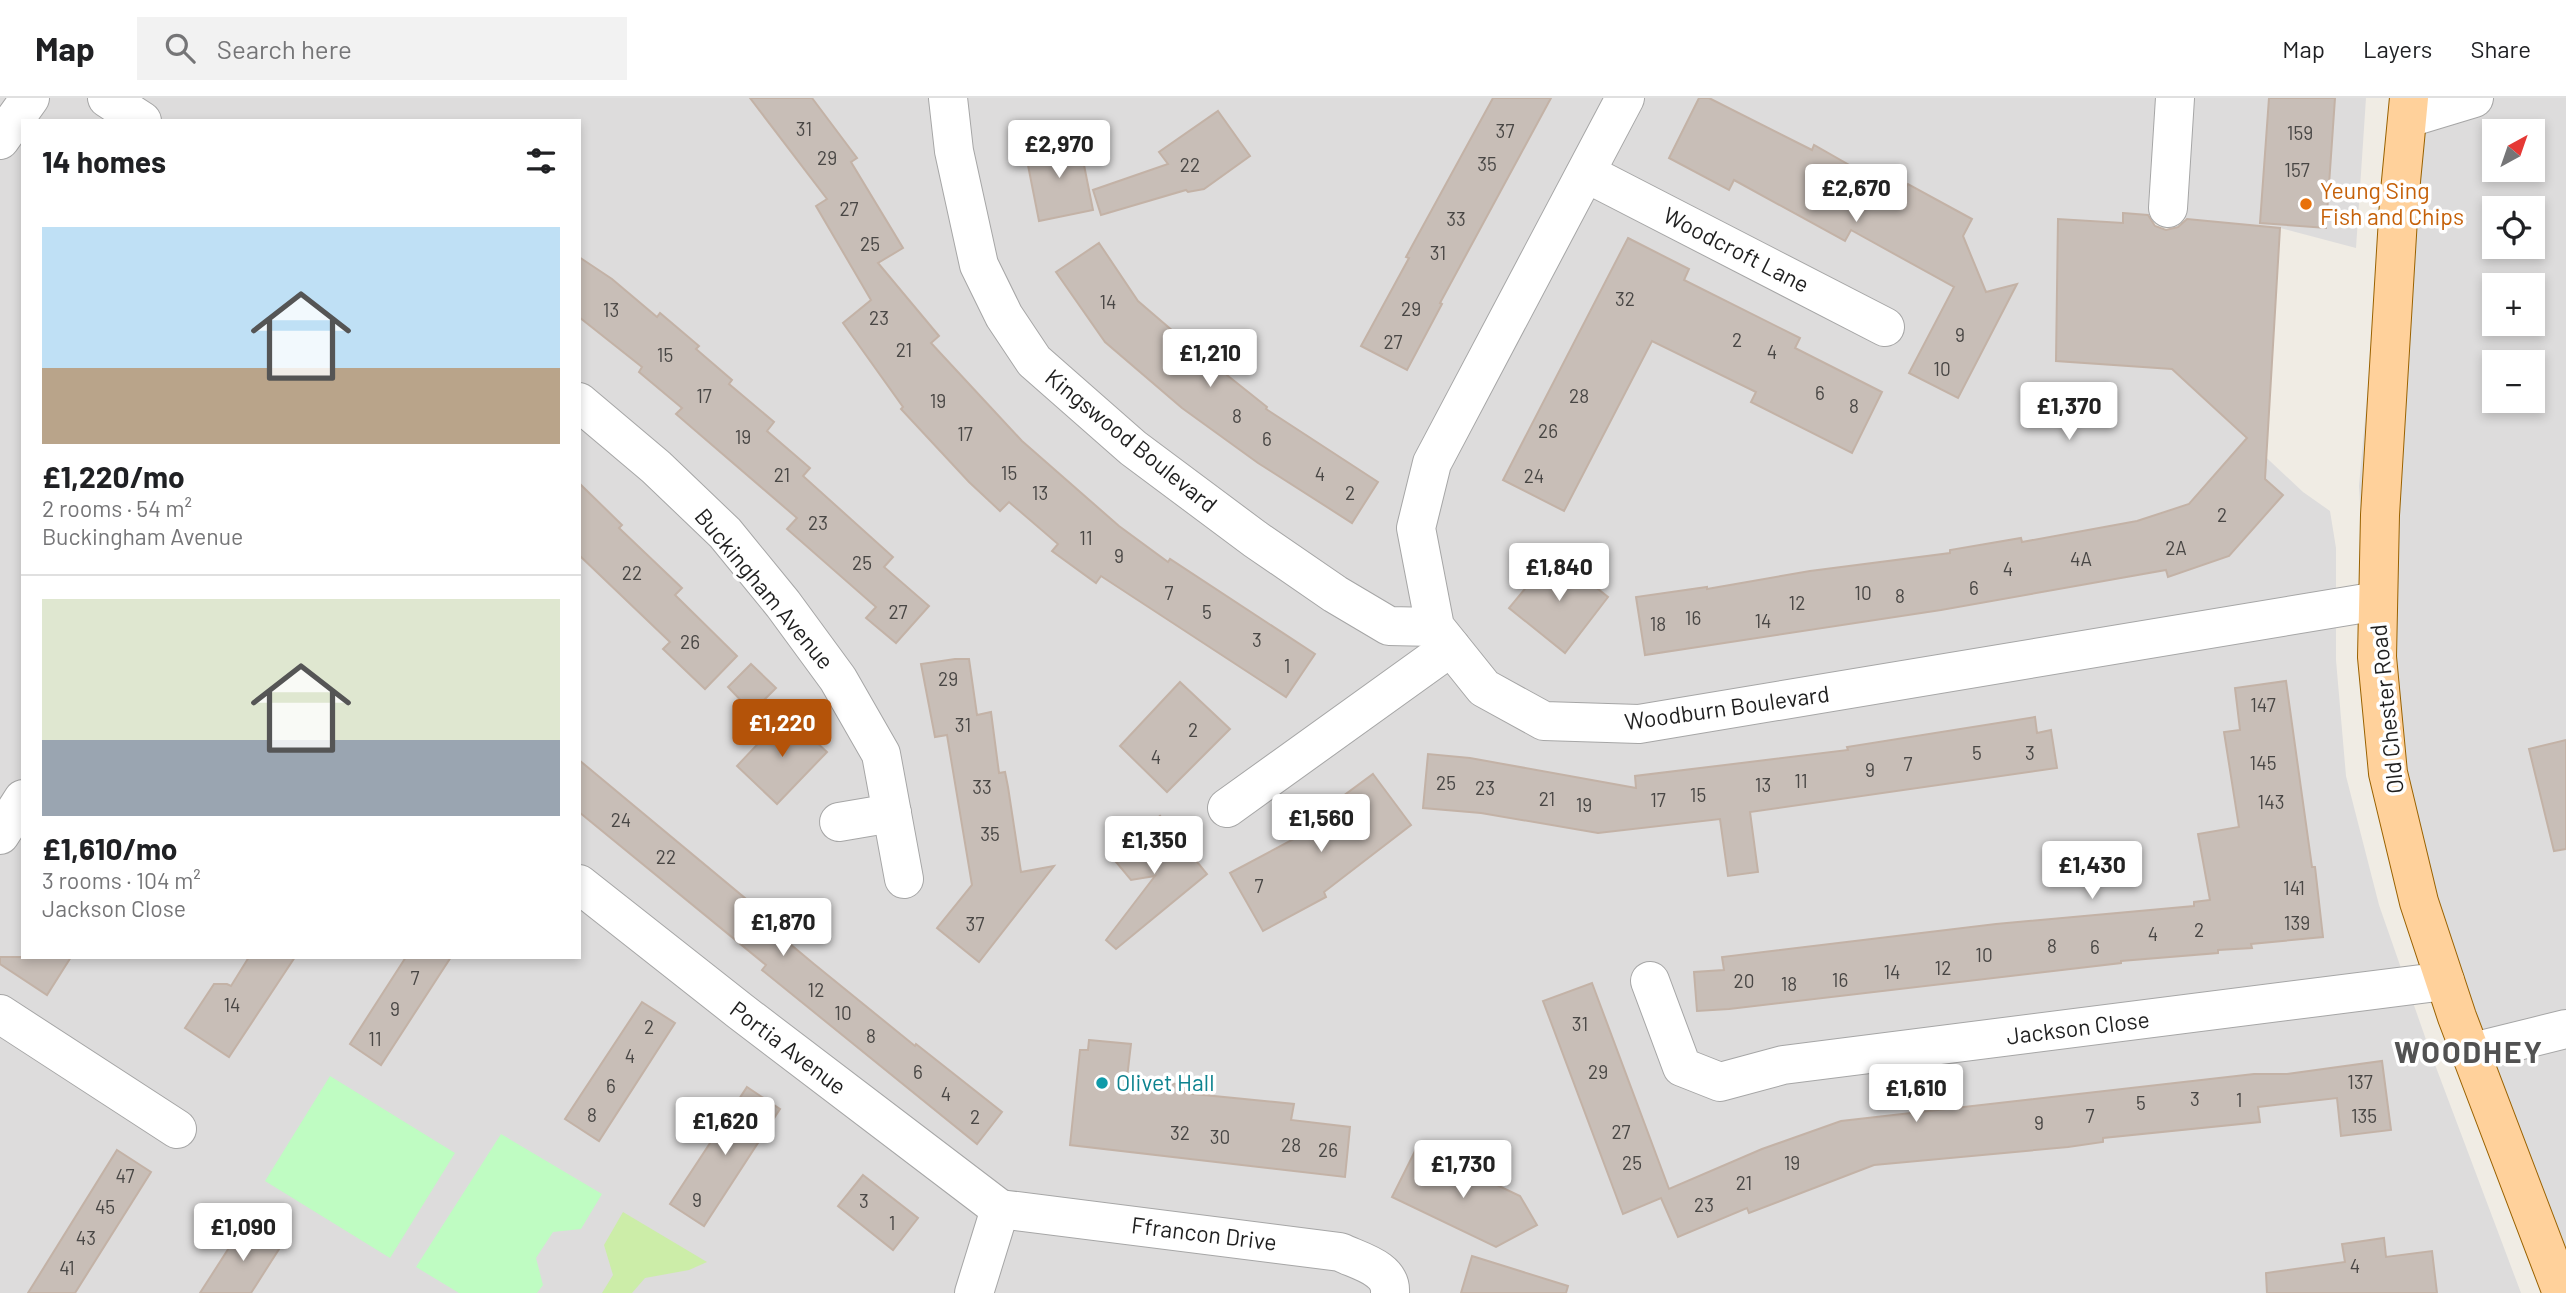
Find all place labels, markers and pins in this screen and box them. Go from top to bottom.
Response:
pin: £2,970 [1002,120,1116,180]
pin: £2,670 [1799,164,1913,224]
place label: Yeung Sing Fish and Chips [2320,176,2464,230]
marker: Yeung Sing Fish and Chips [2298,196,2314,212]
pin: £1,210 [1153,330,1267,389]
pin: £1,370 [2012,382,2126,442]
pin: £1,840 [1502,544,1616,603]
pin: £1,220 [725,700,839,759]
pin: £1,560 [1264,794,1378,854]
pin: £1,350 [1097,816,1211,876]
pin: £1,430 [2035,842,2149,901]
pin: £1,870 [726,898,840,958]
pin: £1,610 [1859,1065,1973,1124]
place label: Olivet Hall [1116,1068,1214,1096]
marker: Olivet Hall [1094,1075,1110,1091]
pin: £1,620 [668,1098,782,1157]
pin: £1,730 [1406,1140,1520,1200]
pin: £1,090 [186,1204,300,1263]

